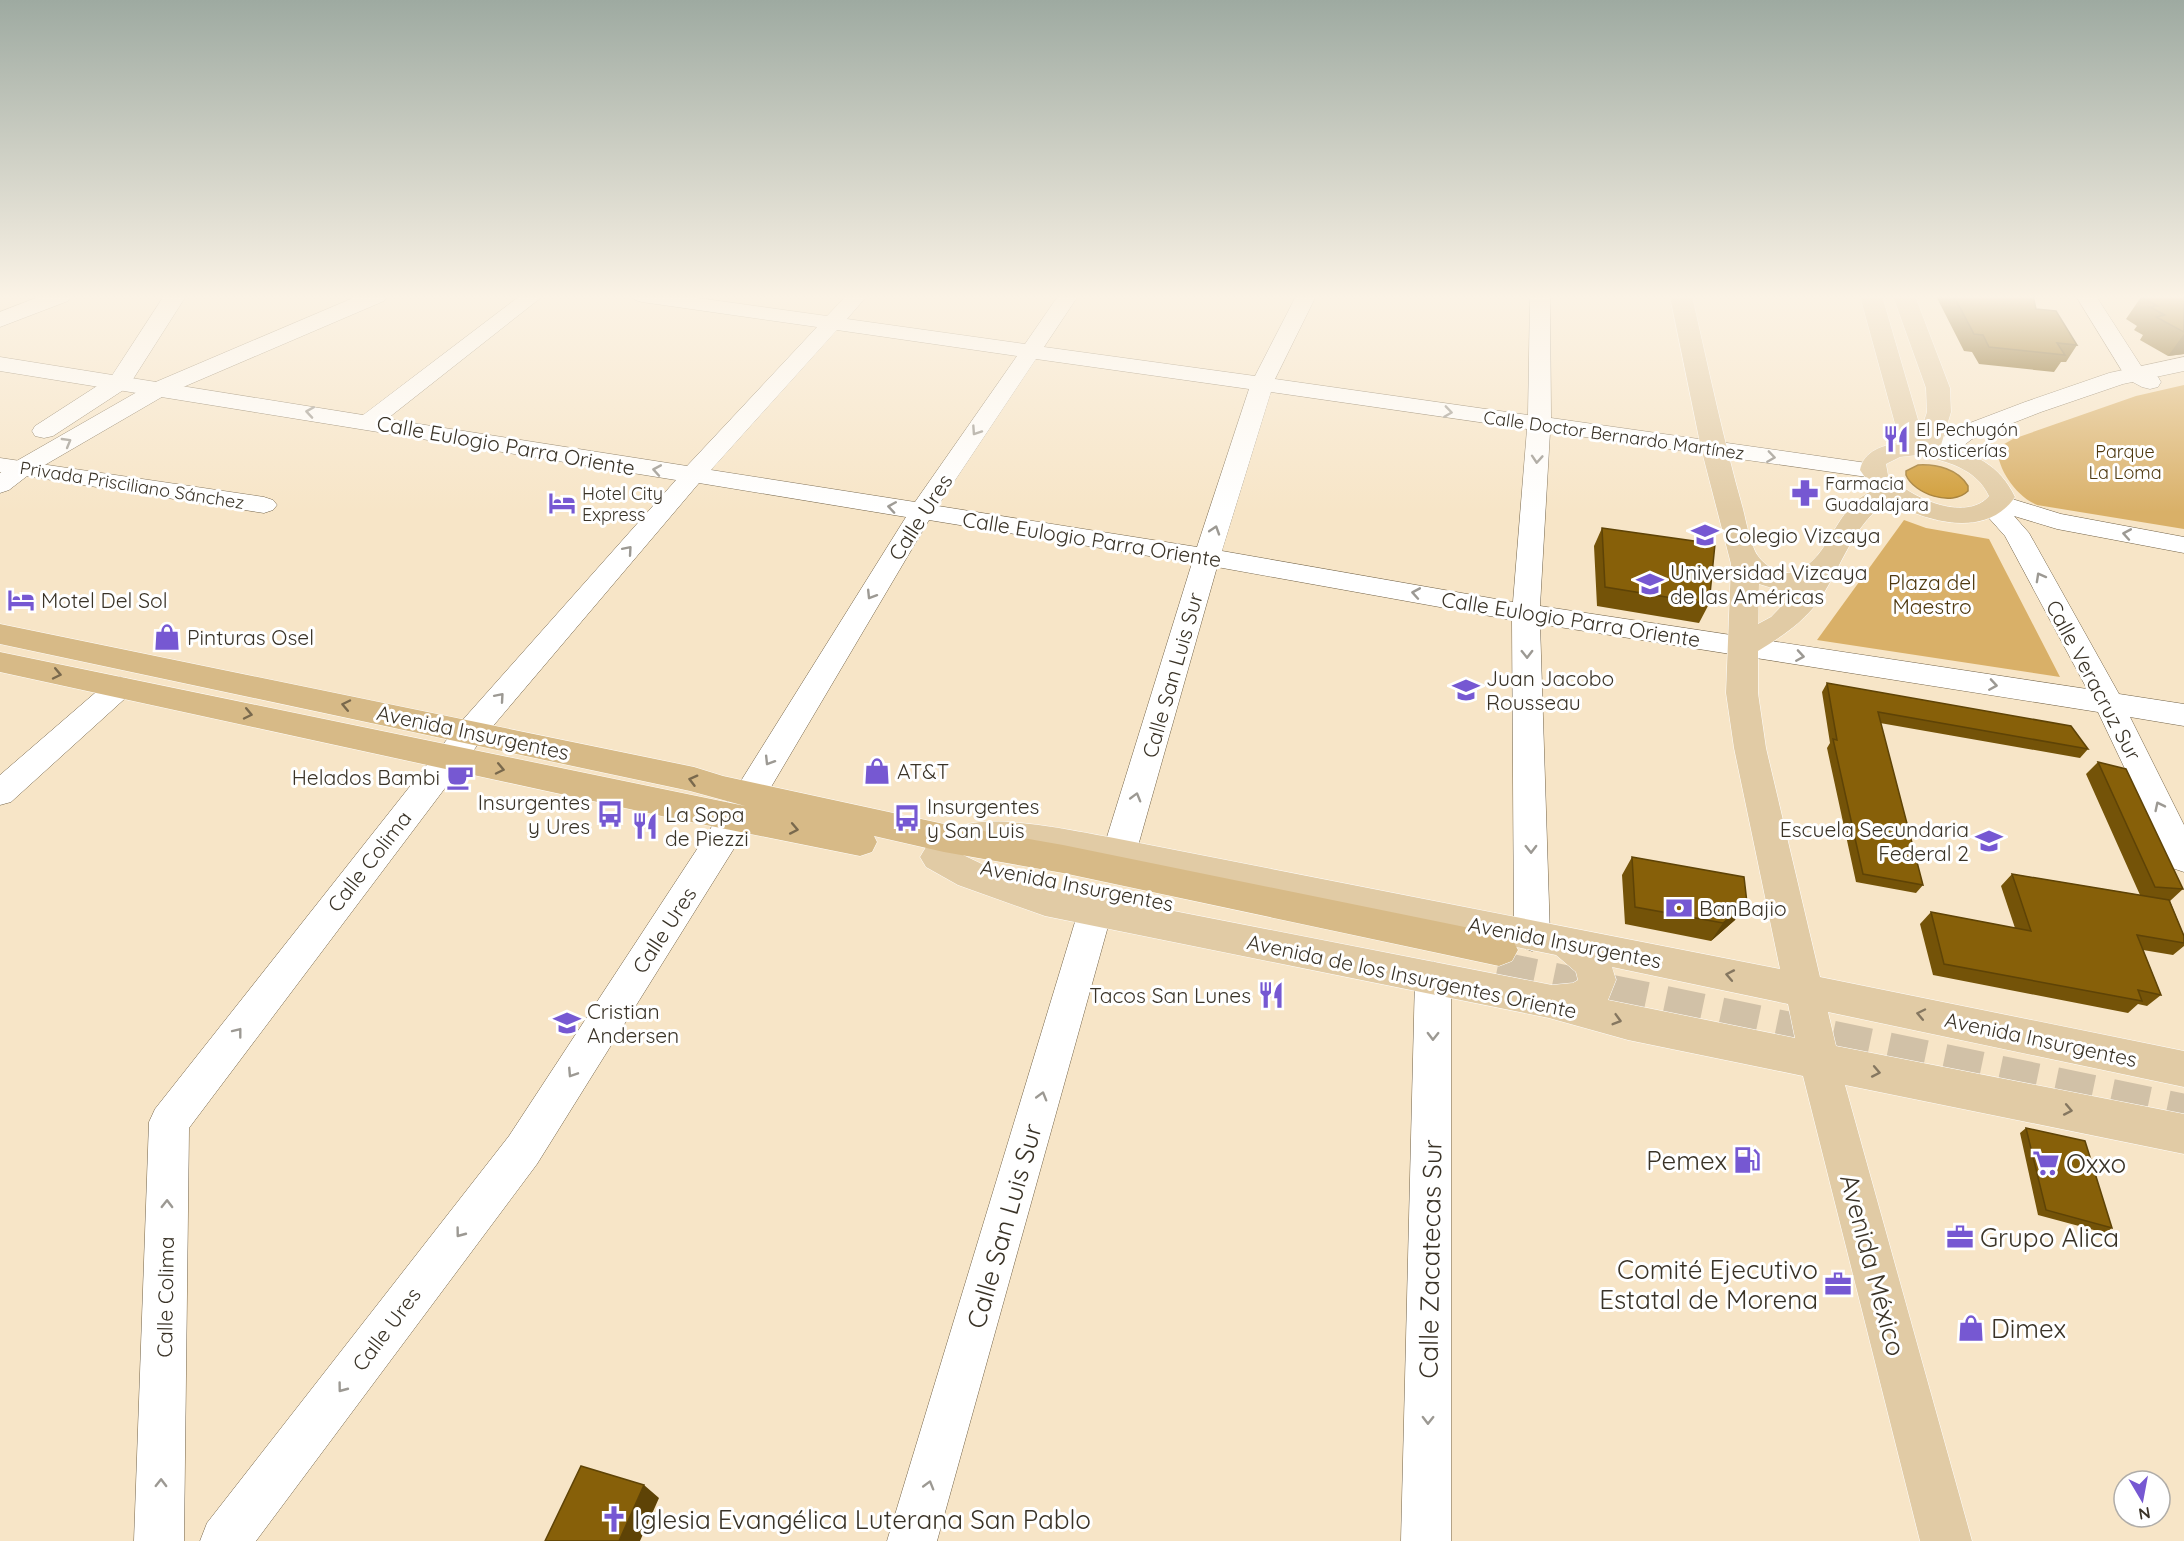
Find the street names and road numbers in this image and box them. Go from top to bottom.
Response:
street label: Calle Doctor Bernardo Martínez [1482,405,1746,465]
street label: Calle Eulogio Parra Oriente [375,409,637,481]
street label: Privada Prisciliano Sánchez [18,456,246,514]
street label: Calle Ures [882,469,958,565]
street label: Calle Eulogio Parra Oriente [961,506,1223,572]
street label: Calle Eulogio Parra Oriente [1440,586,1702,652]
street label: Calle San Luis Sur [1136,589,1208,761]
street label: Calle Veracruz Sur [2041,595,2147,765]
street label: Avenida Insurgentes [374,699,572,765]
street label: Calle Colima [321,805,417,917]
street label: Avenida Insurgentes [978,854,1176,916]
street label: Calle Ures [626,882,702,978]
street label: Avenida Insurgentes [1466,911,1664,973]
street label: Avenida de los Insurgentes Oriente [1245,928,1579,1024]
street label: Avenida Insurgentes [1942,1006,2140,1072]
street label: Calle San Luis Sur [959,1120,1049,1332]
street label: Calle Zacatecas Sur [1411,1139,1449,1379]
street label: Avenida México [1833,1170,1913,1360]
street label: Calle Colima [151,1236,179,1358]
street label: Calle Ures [346,1282,426,1376]

